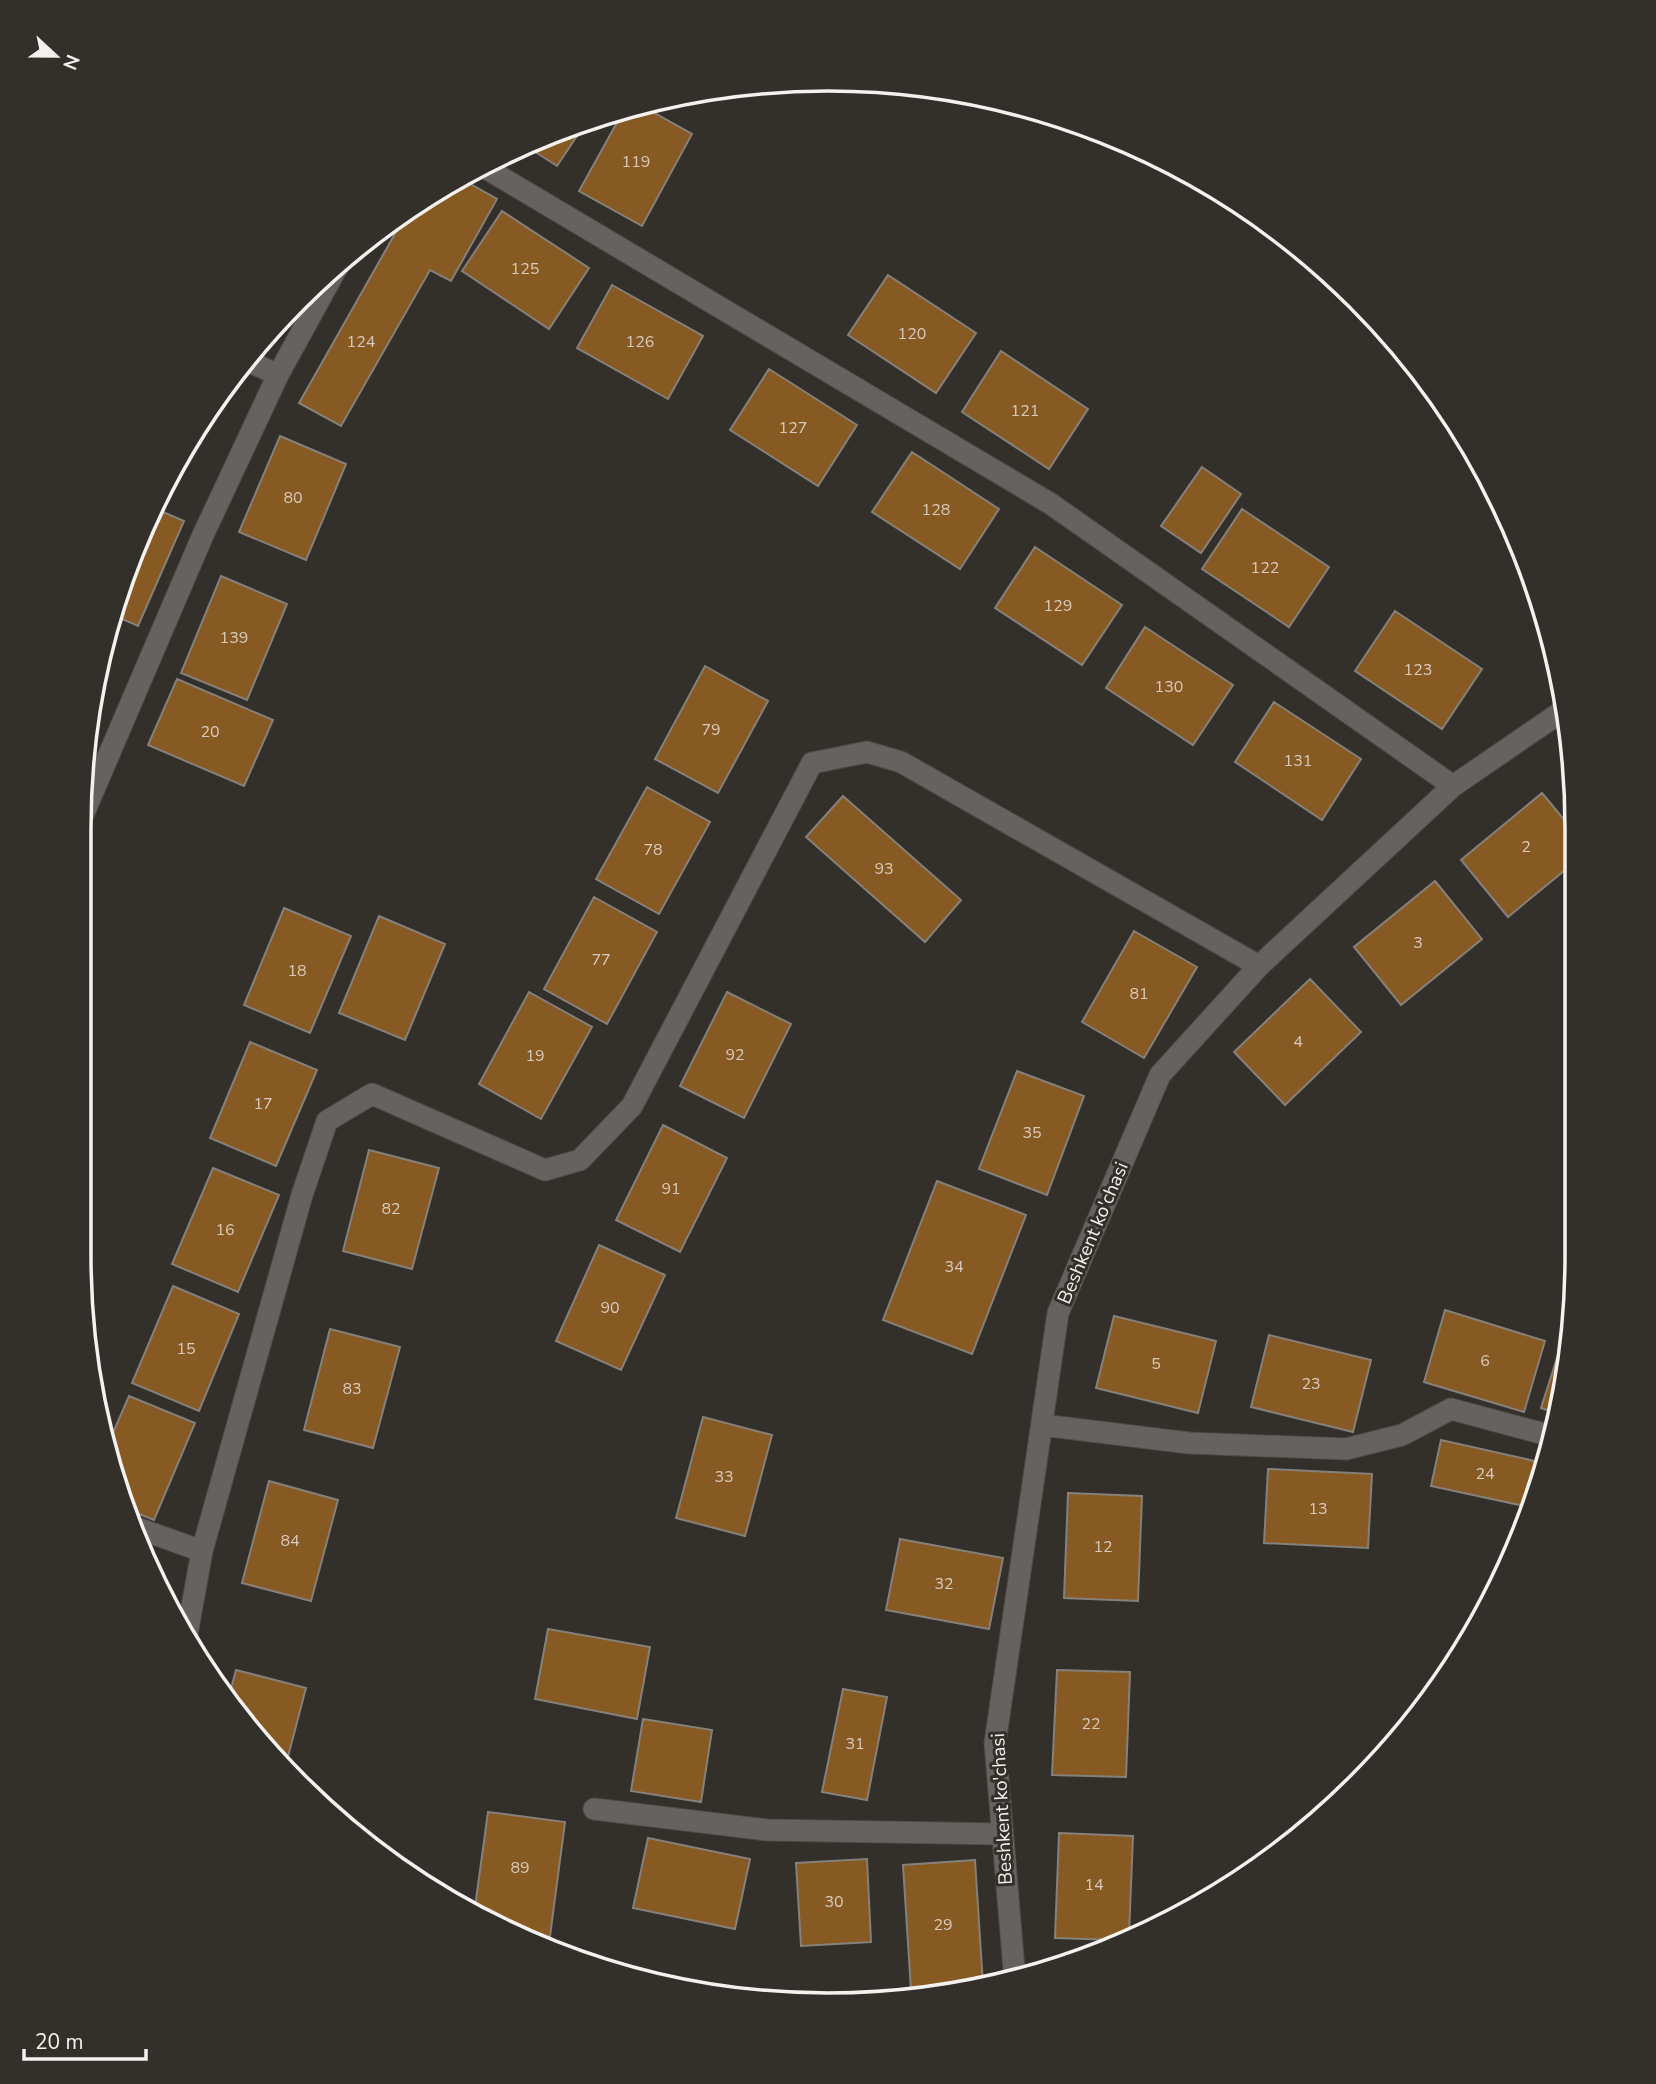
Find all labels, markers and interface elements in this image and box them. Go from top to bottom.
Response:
north arrow [21,21,91,91]
text: N [56,51,86,73]
house number: 119 [622,151,650,173]
house number: 125 [511,258,539,280]
house number: 120 [898,323,926,345]
house number: 124 [347,331,376,353]
house number: 126 [626,331,654,353]
house number: 121 [1011,400,1039,422]
house number: 127 [779,417,807,439]
house number: 80 [283,487,303,509]
house number: 128 [922,499,950,521]
house number: 122 [1251,557,1279,579]
house number: 129 [1044,595,1072,617]
house number: 139 [220,627,248,649]
house number: 123 [1404,659,1432,681]
house number: 130 [1155,676,1183,698]
house number: 79 [701,719,721,741]
house number: 20 [200,721,220,743]
house number: 131 [1284,750,1312,772]
house number: 2 [1521,836,1531,858]
house number: 78 [643,839,663,861]
house number: 93 [874,858,894,880]
house number: 3 [1413,932,1423,954]
house number: 77 [591,949,611,971]
house number: 18 [287,960,307,982]
house number: 81 [1129,983,1149,1005]
house number: 4 [1293,1031,1303,1053]
house number: 92 [725,1044,745,1066]
house number: 19 [525,1045,545,1067]
house number: 17 [253,1093,273,1115]
house number: 35 [1022,1122,1042,1144]
street label: Beshkent ko'chasi [1051,1158,1135,1308]
house number: 91 [661,1178,681,1200]
house number: 82 [381,1198,401,1220]
house number: 16 [215,1219,235,1241]
house number: 34 [944,1256,964,1278]
house number: 90 [600,1297,620,1319]
house number: 15 [176,1338,196,1360]
house number: 6 [1480,1350,1490,1372]
house number: 5 [1151,1353,1161,1375]
house number: 23 [1301,1373,1321,1395]
house number: 83 [342,1378,362,1400]
house number: 24 [1475,1463,1495,1485]
house number: 33 [714,1466,734,1488]
house number: 13 [1308,1498,1328,1520]
house number: 84 [280,1530,300,1552]
house number: 12 [1093,1536,1113,1558]
house number: 32 [934,1573,954,1595]
house number: 22 [1081,1713,1101,1735]
house number: 31 [845,1733,865,1755]
street label: Beshkent ko'chasi [985,1733,1019,1885]
house number: 89 [510,1857,530,1879]
house number: 14 [1084,1874,1104,1896]
house number: 30 [824,1891,844,1913]
house number: 29 [933,1914,953,1936]
scale bar [24,2018,147,2062]
text: 20 m [35,2028,84,2056]

